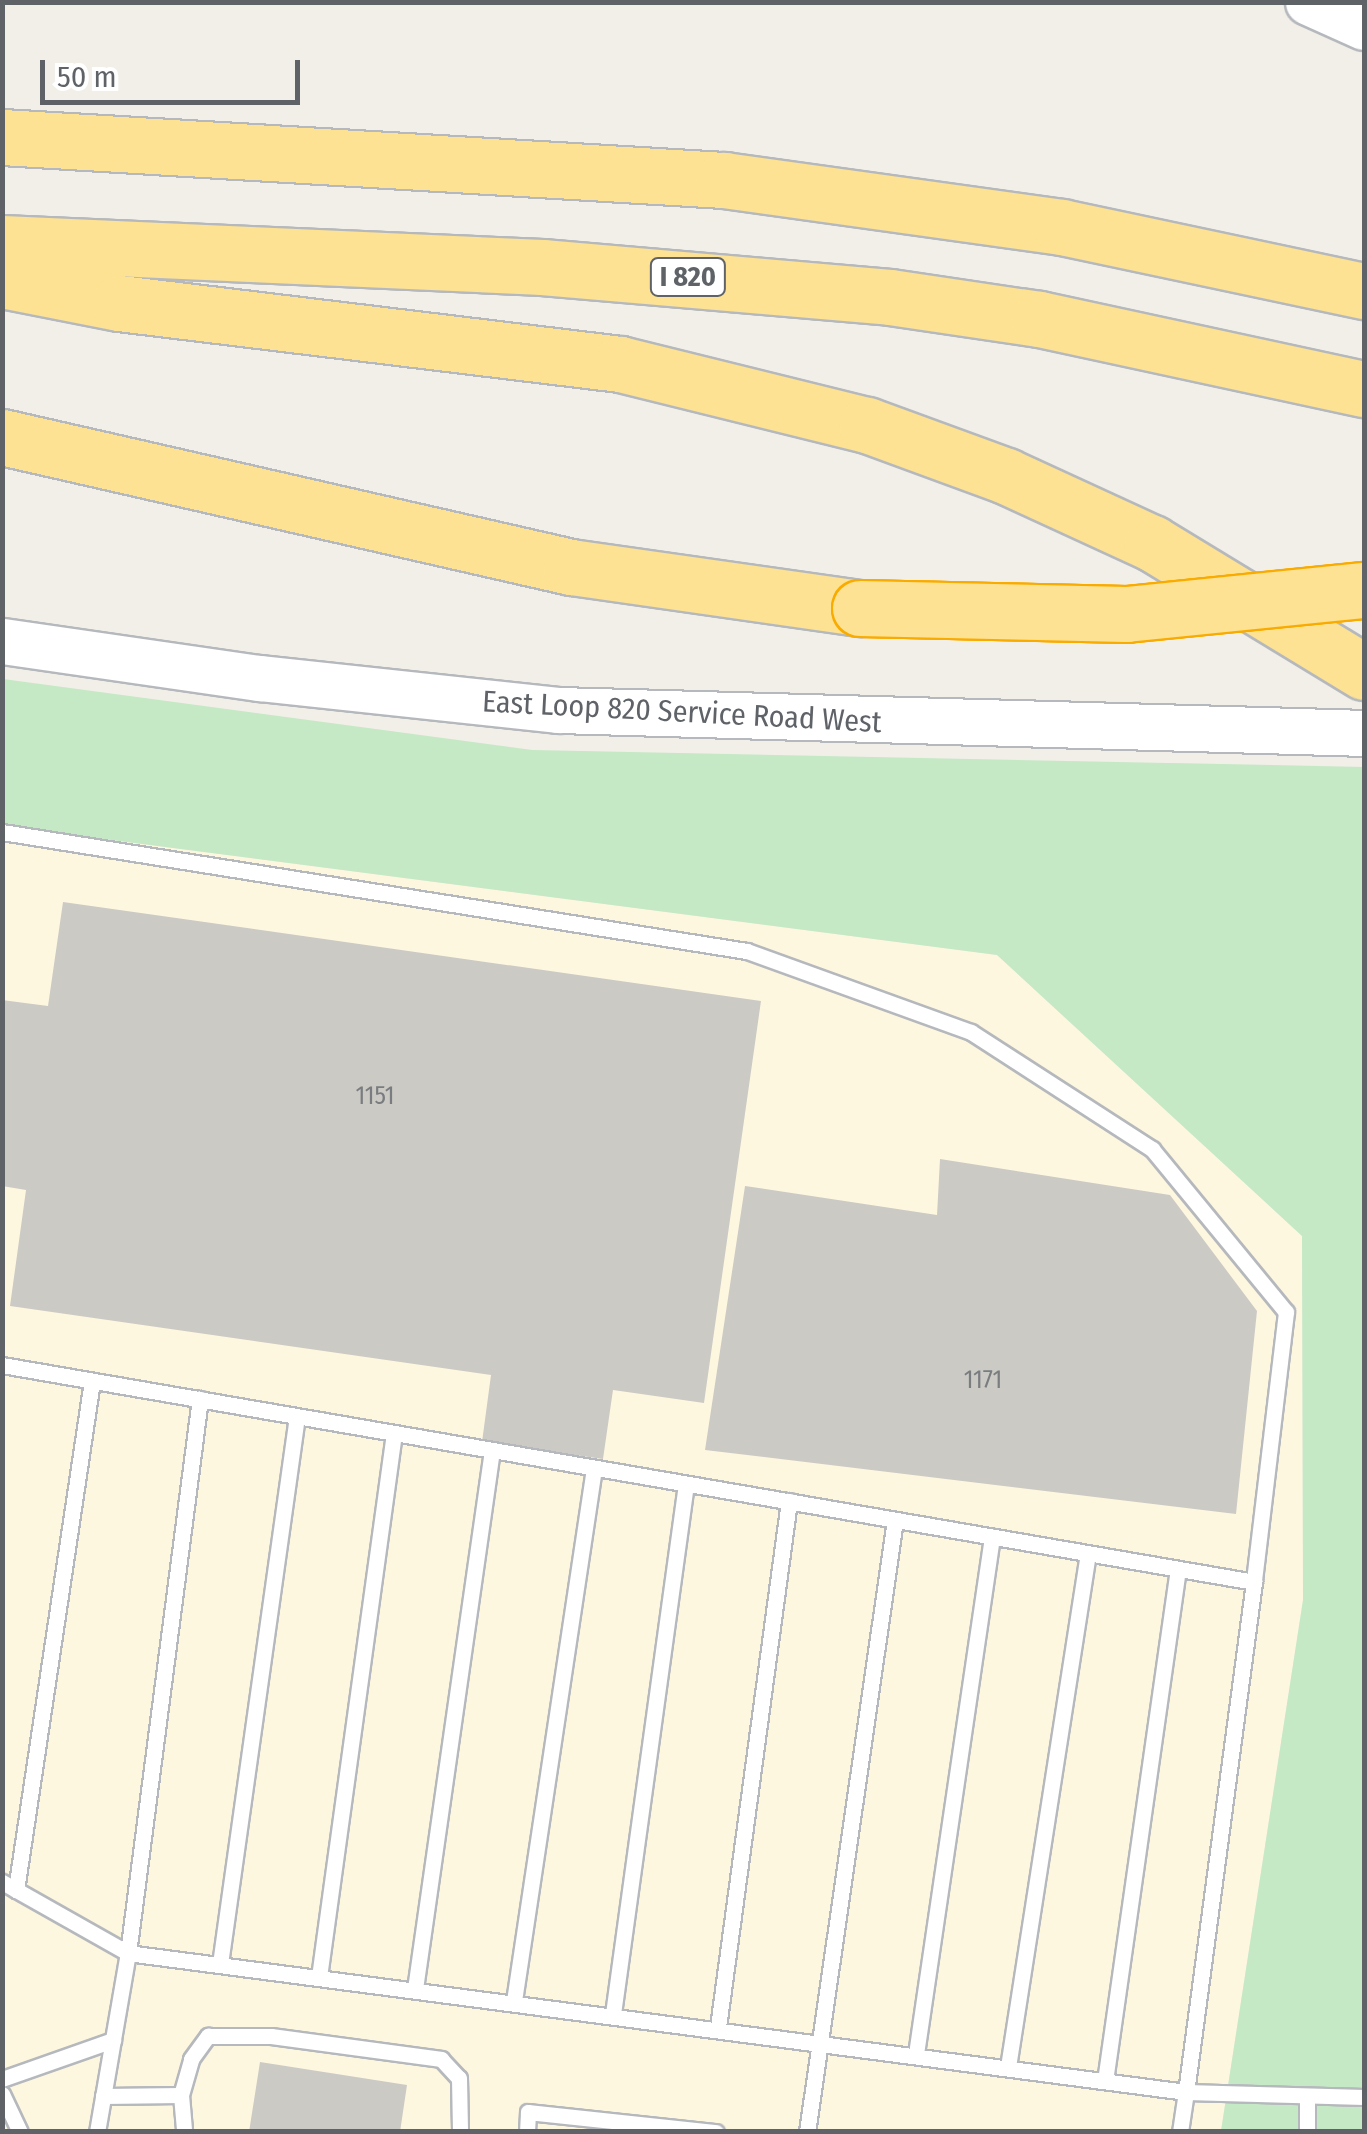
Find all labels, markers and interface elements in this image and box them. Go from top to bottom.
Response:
scale bar [45,40,305,102]
text: 50 m [57,59,117,95]
road number: I 820 [648,254,728,300]
street label: East Loop 820 Service Road West [481,684,883,740]
house number: 1151 [355,1081,395,1111]
house number: 1171 [964,1365,1002,1395]

